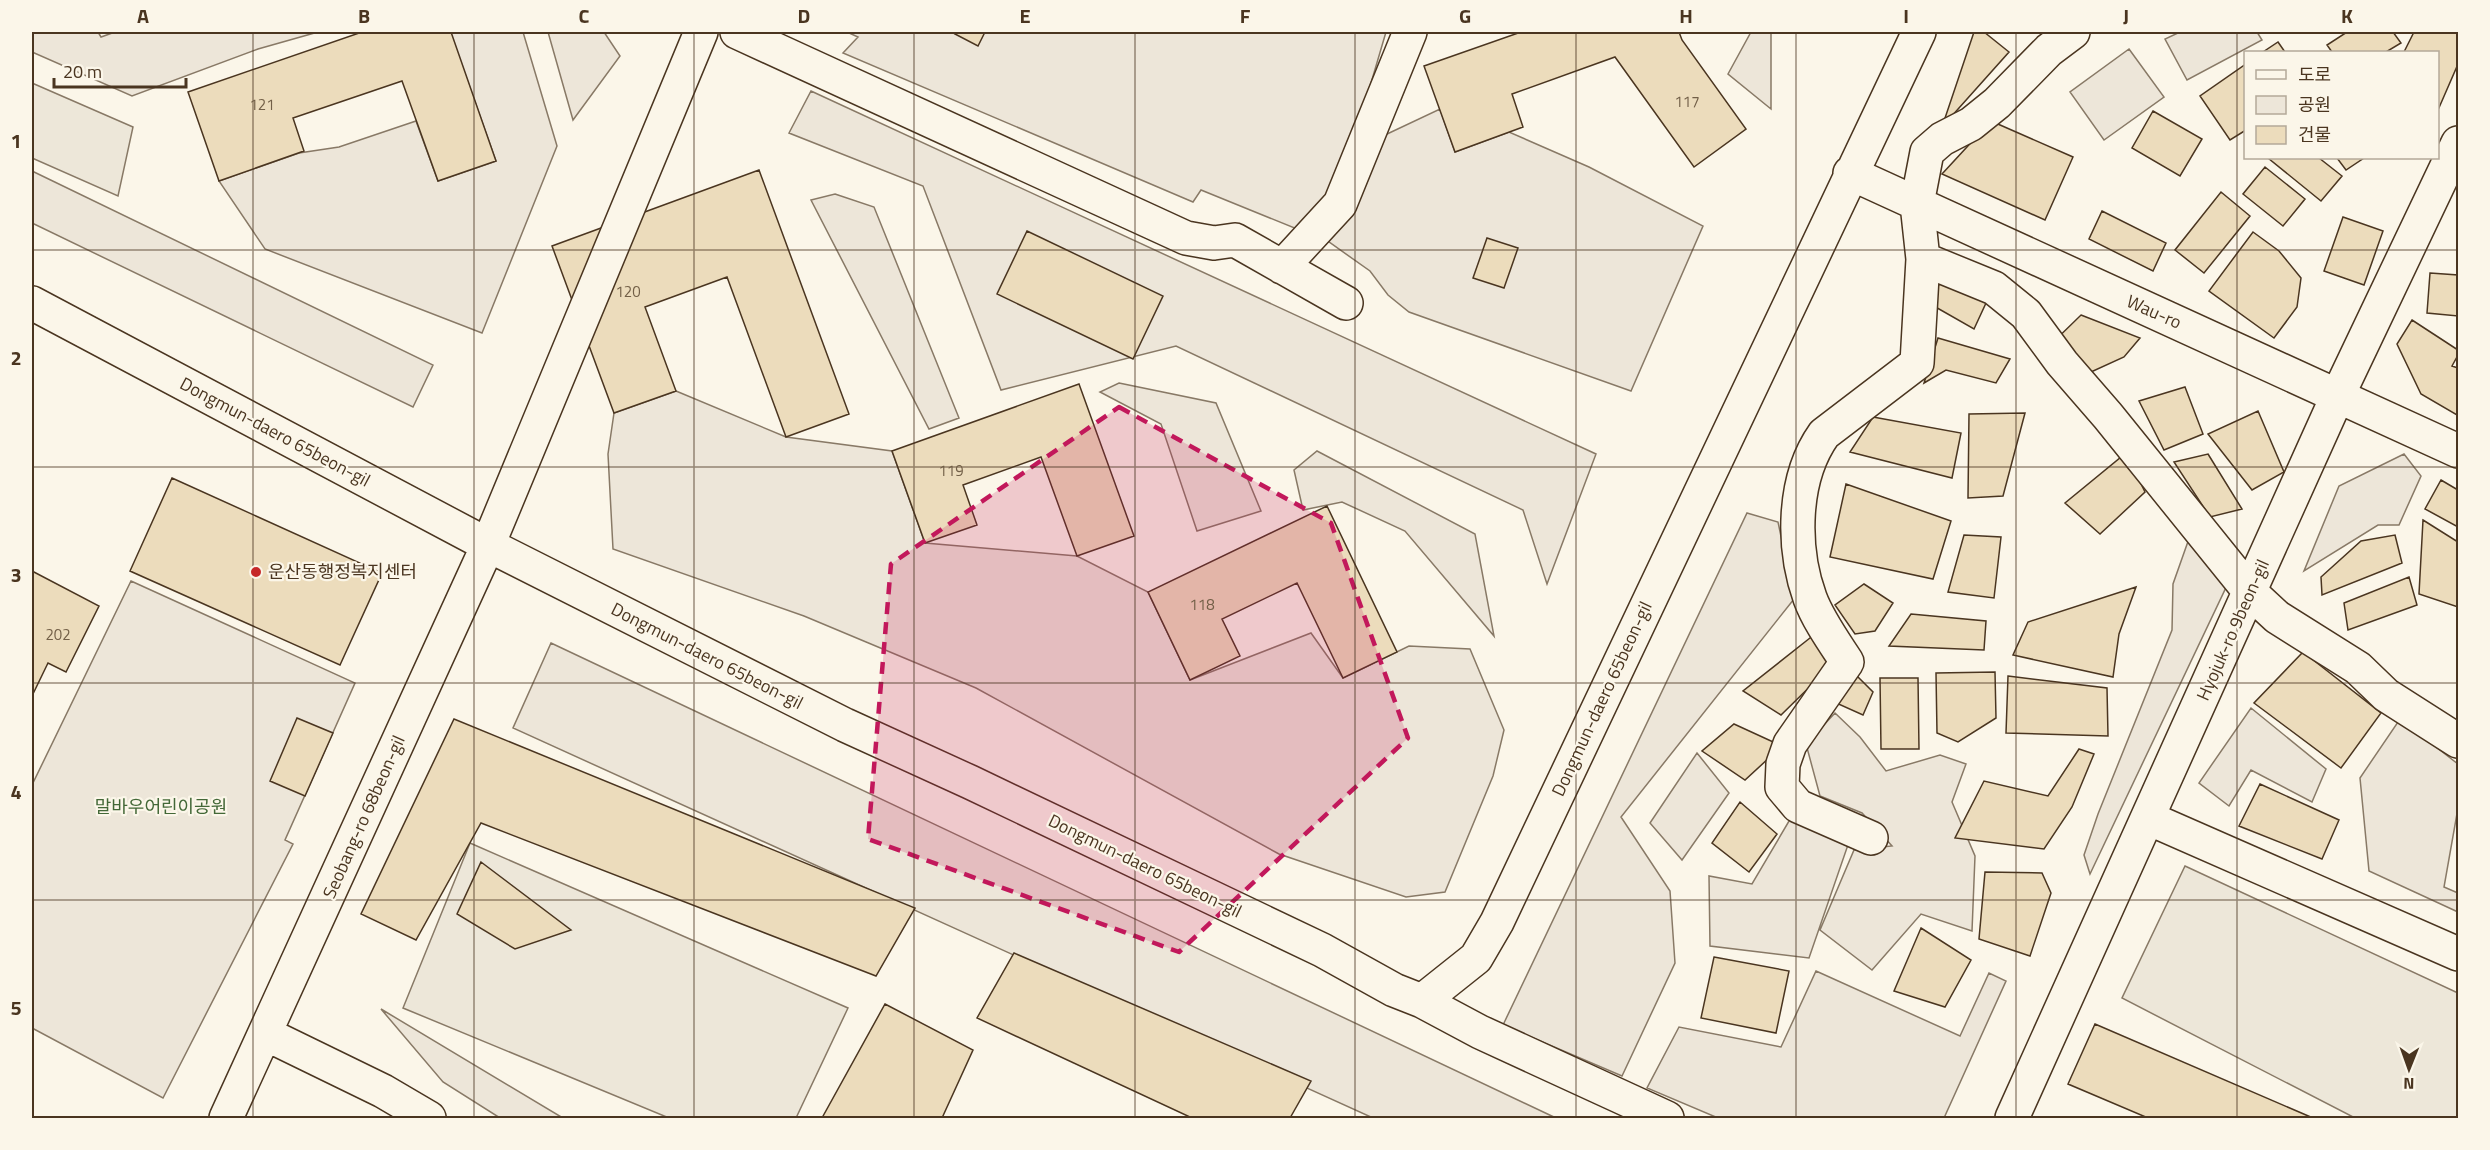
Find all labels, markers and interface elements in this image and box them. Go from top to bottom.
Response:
text: A [137,0,149,31]
text: B [358,0,370,31]
text: C [579,0,590,31]
text: D [798,0,810,31]
text: E [1019,0,1031,31]
text: F [1240,0,1251,31]
text: G [1459,0,1471,31]
text: H [1679,0,1693,31]
text: I [1903,0,1909,31]
text: J [2123,0,2129,31]
text: K [2341,0,2353,31]
scale bar [54,51,186,89]
legend [2244,51,2439,159]
text: 20 m [63,58,102,85]
text: 도로 [2298,61,2331,88]
house number: 117 [1674,90,1700,113]
text: 공원 [2298,91,2331,118]
house number: 121 [249,93,275,116]
text: 건물 [2298,121,2331,148]
text: 1 [10,125,22,156]
house number: 120 [615,280,641,303]
street label: Wau-ro [2122,287,2186,336]
text: 2 [10,342,22,373]
street label: Dongmun-daero 65beon-gil [175,370,375,493]
house number: 119 [938,459,964,482]
street label: Hyojuk-ro 9beon-gil [2189,555,2276,705]
place label: 운산동행정복지센터 [268,558,417,585]
text: 3 [10,559,22,590]
marker: 운산동행정복지센터 [249,565,263,579]
house number: 118 [1189,593,1215,616]
street label: Dongmun-daero 65beon-gil [606,595,808,716]
street label: Dongmun-daero 65beon-gil [1544,597,1659,801]
house number: 202 [45,623,71,646]
street label: Seobang-ro 68beon-gil [315,731,412,903]
text: 4 [10,776,22,807]
park label: 말바우어린이공원 [95,793,227,820]
street label: Dongmun-daero 65beon-gil [1044,807,1247,924]
text: 5 [10,992,22,1023]
north arrow [2379,1039,2439,1099]
text: N [2403,1072,2414,1096]

